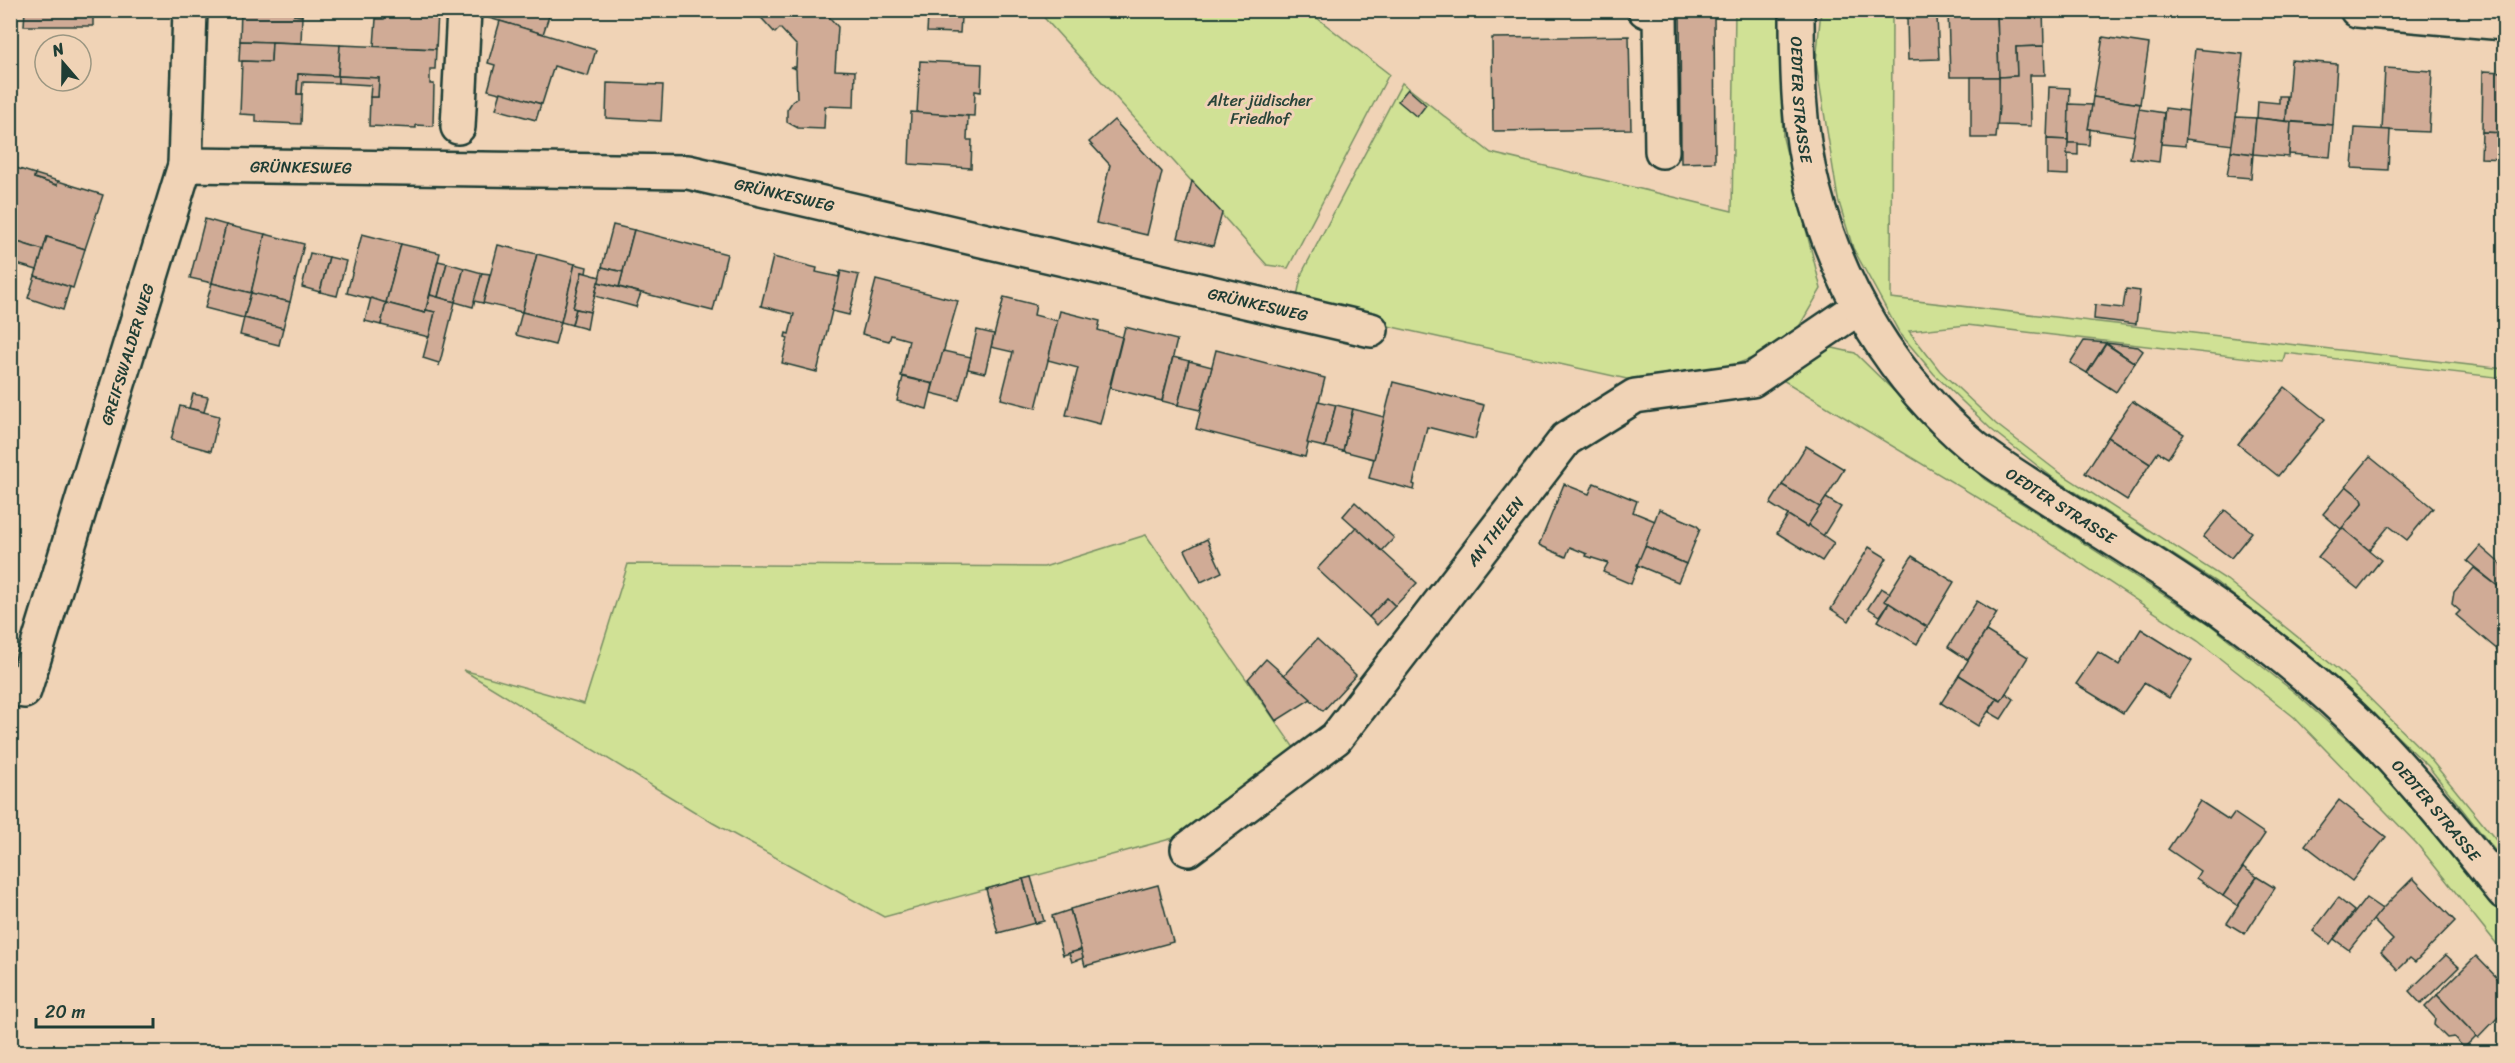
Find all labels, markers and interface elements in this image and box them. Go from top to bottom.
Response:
north arrow [33,33,93,93]
text: N [47,34,69,65]
street label: OEDTER STRASSE [1783,36,1822,167]
park label: Alter jüdischer Friedhof [1207,86,1314,133]
street label: GRÜNKESWEG [250,151,352,182]
street label: GRÜNKESWEG [732,169,837,220]
street label: GRÜNKESWEG [1205,278,1311,329]
street label: GREIFSWALDER WEG [92,280,162,429]
street label: OEDTER STRASSE [2000,459,2123,552]
street label: AN THELEN [1458,489,1532,573]
street label: OEDTER STRASSE [2384,752,2489,869]
scale bar [36,991,153,1029]
text: 20 m [45,996,85,1028]

